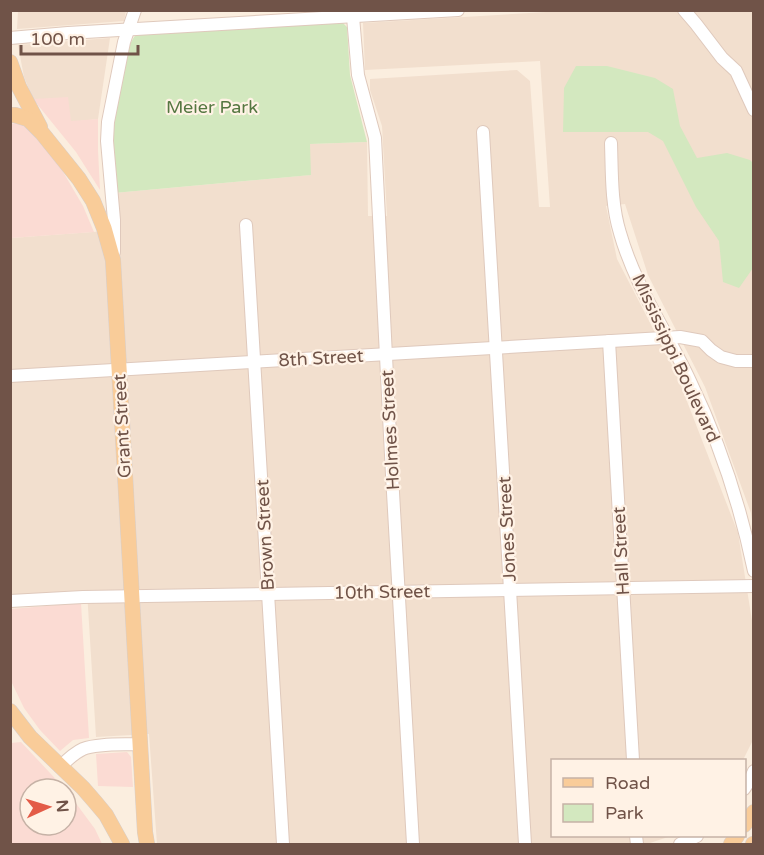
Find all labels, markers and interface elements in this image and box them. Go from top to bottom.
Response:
scale bar [21,18,138,56]
text: 100 m [30,28,85,50]
park label: Meier Park [166,96,258,118]
street label: Mississippi Boulevard [627,270,725,446]
street label: 8th Street [278,345,364,371]
street label: Holmes Street [376,369,404,491]
street label: Grant Street [108,373,136,479]
street label: Jones Street [493,476,521,582]
street label: Brown Street [251,479,279,591]
street label: Hall Street [608,506,634,596]
street label: 10th Street [334,580,431,604]
legend [551,759,746,837]
text: Road [605,772,650,794]
north arrow [18,777,78,837]
text: N [52,799,72,813]
text: Park [605,802,644,824]

